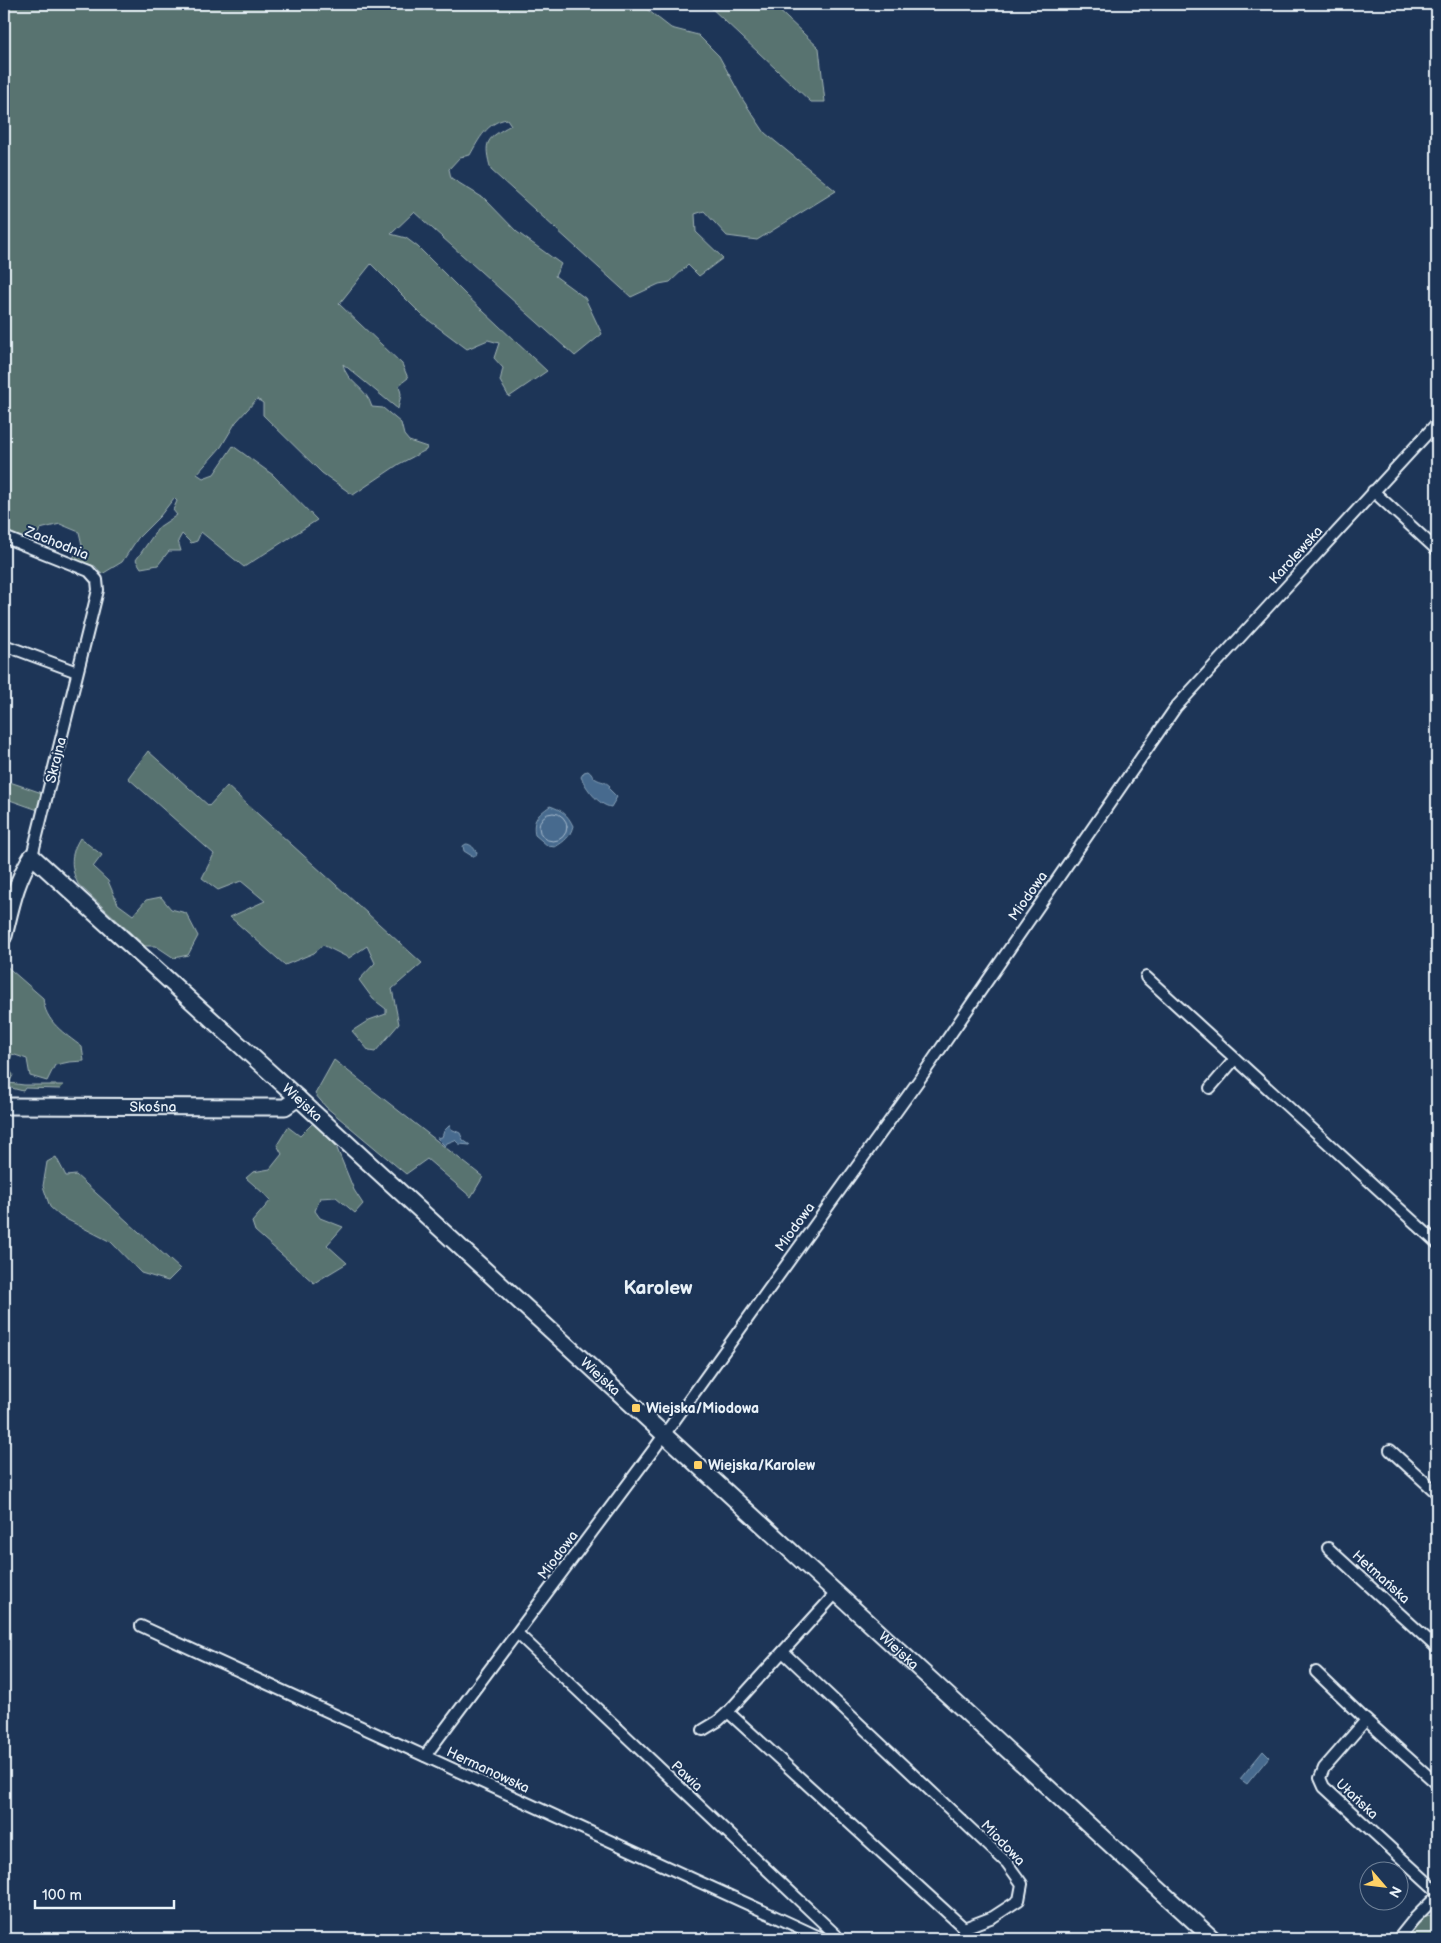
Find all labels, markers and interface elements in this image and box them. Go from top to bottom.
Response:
street label: Zachodnia [22,522,91,563]
street label: Karolewska [1266,523,1326,587]
street label: Skrajna [42,735,70,785]
street label: Miodowa [1005,868,1051,924]
street label: Wiejska [279,1080,326,1125]
street label: Skośna [130,1098,176,1115]
street label: Miodowa [772,1199,819,1255]
district label: Karolew [623,1277,693,1300]
street label: Wiejska [577,1354,624,1399]
place label: Wiejska/Miodowa [646,1400,759,1417]
marker: Wiejska/Miodowa [630,1402,642,1414]
place label: Wiejska/Karolew [708,1457,816,1474]
marker: Wiejska/Karolew [692,1459,704,1471]
street label: Miodowa [534,1527,582,1583]
street label: Hetmańska [1349,1547,1413,1607]
street label: Wiejska [875,1628,923,1673]
street label: Hermanowska [444,1743,532,1797]
street label: Pawia [668,1757,706,1795]
street label: Ułańska [1332,1775,1382,1823]
street label: Miodowa [977,1817,1029,1869]
north arrow [1358,1860,1408,1910]
scale bar [35,1878,174,1910]
text: N [1385,1883,1405,1901]
text: 100 m [42,1886,82,1905]

